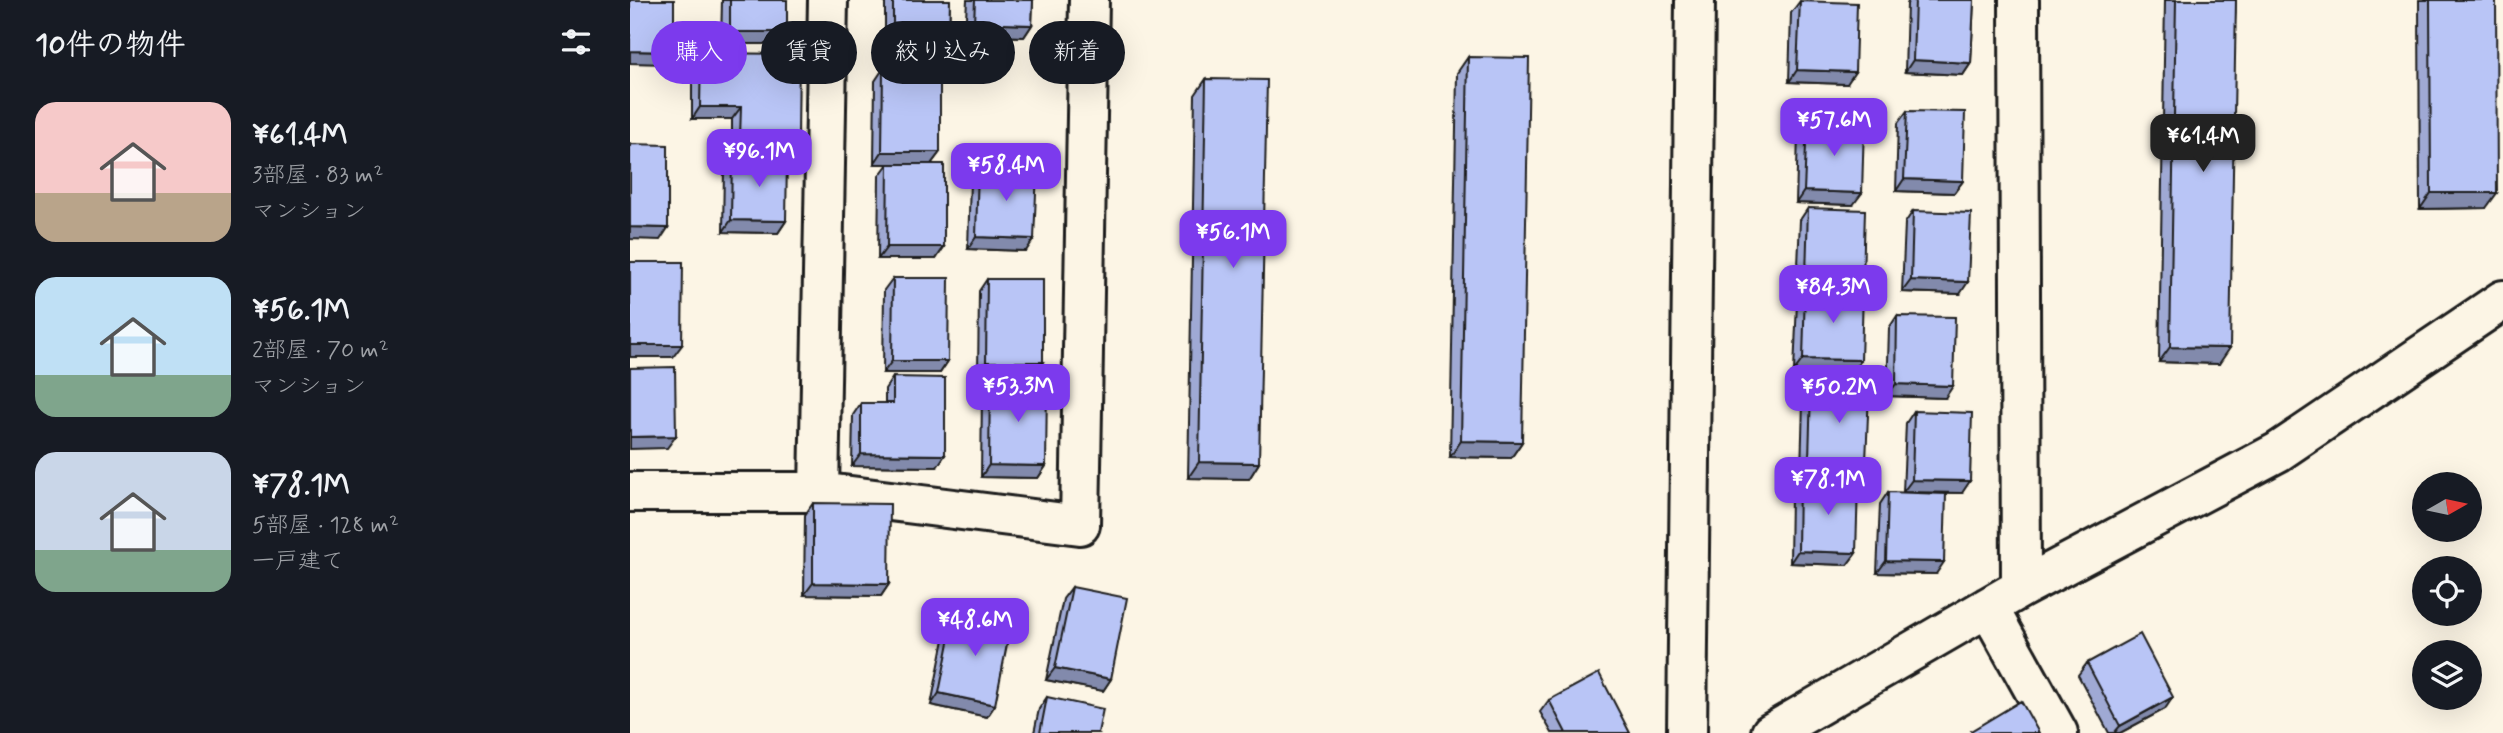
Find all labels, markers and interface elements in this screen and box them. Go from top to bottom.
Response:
chip: 購入 [651,21,747,84]
chip: 賃貸 [761,21,857,84]
chip: 絞り込み [871,21,1015,84]
chip: 新着 [1029,21,1125,84]
icon: filters [557,23,595,61]
text: 10件の物件 [35,26,186,65]
pin: ¥57.6M [1777,99,1891,158]
text: ¥57.6M [1796,106,1872,136]
pin: ¥61.4M [2146,114,2260,174]
text: ¥61.4M [252,116,348,155]
text: ¥61.4M [2166,122,2240,152]
icon: home [91,130,175,214]
pin: ¥96.1M [702,130,816,189]
text: ¥96.1M [723,137,795,167]
pin: ¥58.4M [949,144,1063,203]
text: ¥58.4M [967,151,1045,181]
text: 3部屋 · 83 m² [252,161,384,191]
text: マンション [252,197,366,227]
pin: ¥56.1M [1176,210,1290,270]
text: ¥56.1M [1195,218,1271,248]
pin: ¥84.3M [1776,266,1890,325]
text: ¥84.3M [1795,273,1871,303]
text: ¥56.1M [252,291,350,330]
icon: home [91,305,175,389]
text: 2部屋 · 70 m² [252,336,389,366]
pin: ¥53.3M [961,364,1075,424]
pin: ¥50.2M [1782,366,1896,425]
text: マンション [252,372,366,402]
text: ¥53.3M [982,372,1054,402]
text: ¥50.2M [1801,373,1877,403]
pin: ¥78.1M [1771,458,1885,517]
text: ¥78.1M [1790,465,1866,495]
text: ¥78.1M [252,466,350,505]
north arrow [2412,472,2482,542]
map controls [2412,472,2482,710]
icon: home [91,480,175,564]
text: 5部屋 · 128 m² [252,511,399,541]
text: 一戸建て [252,547,344,577]
button: locate [2412,556,2482,626]
pin: ¥48.6M [918,598,1032,658]
text: ¥48.6M [937,606,1013,636]
button: layers [2412,640,2482,710]

